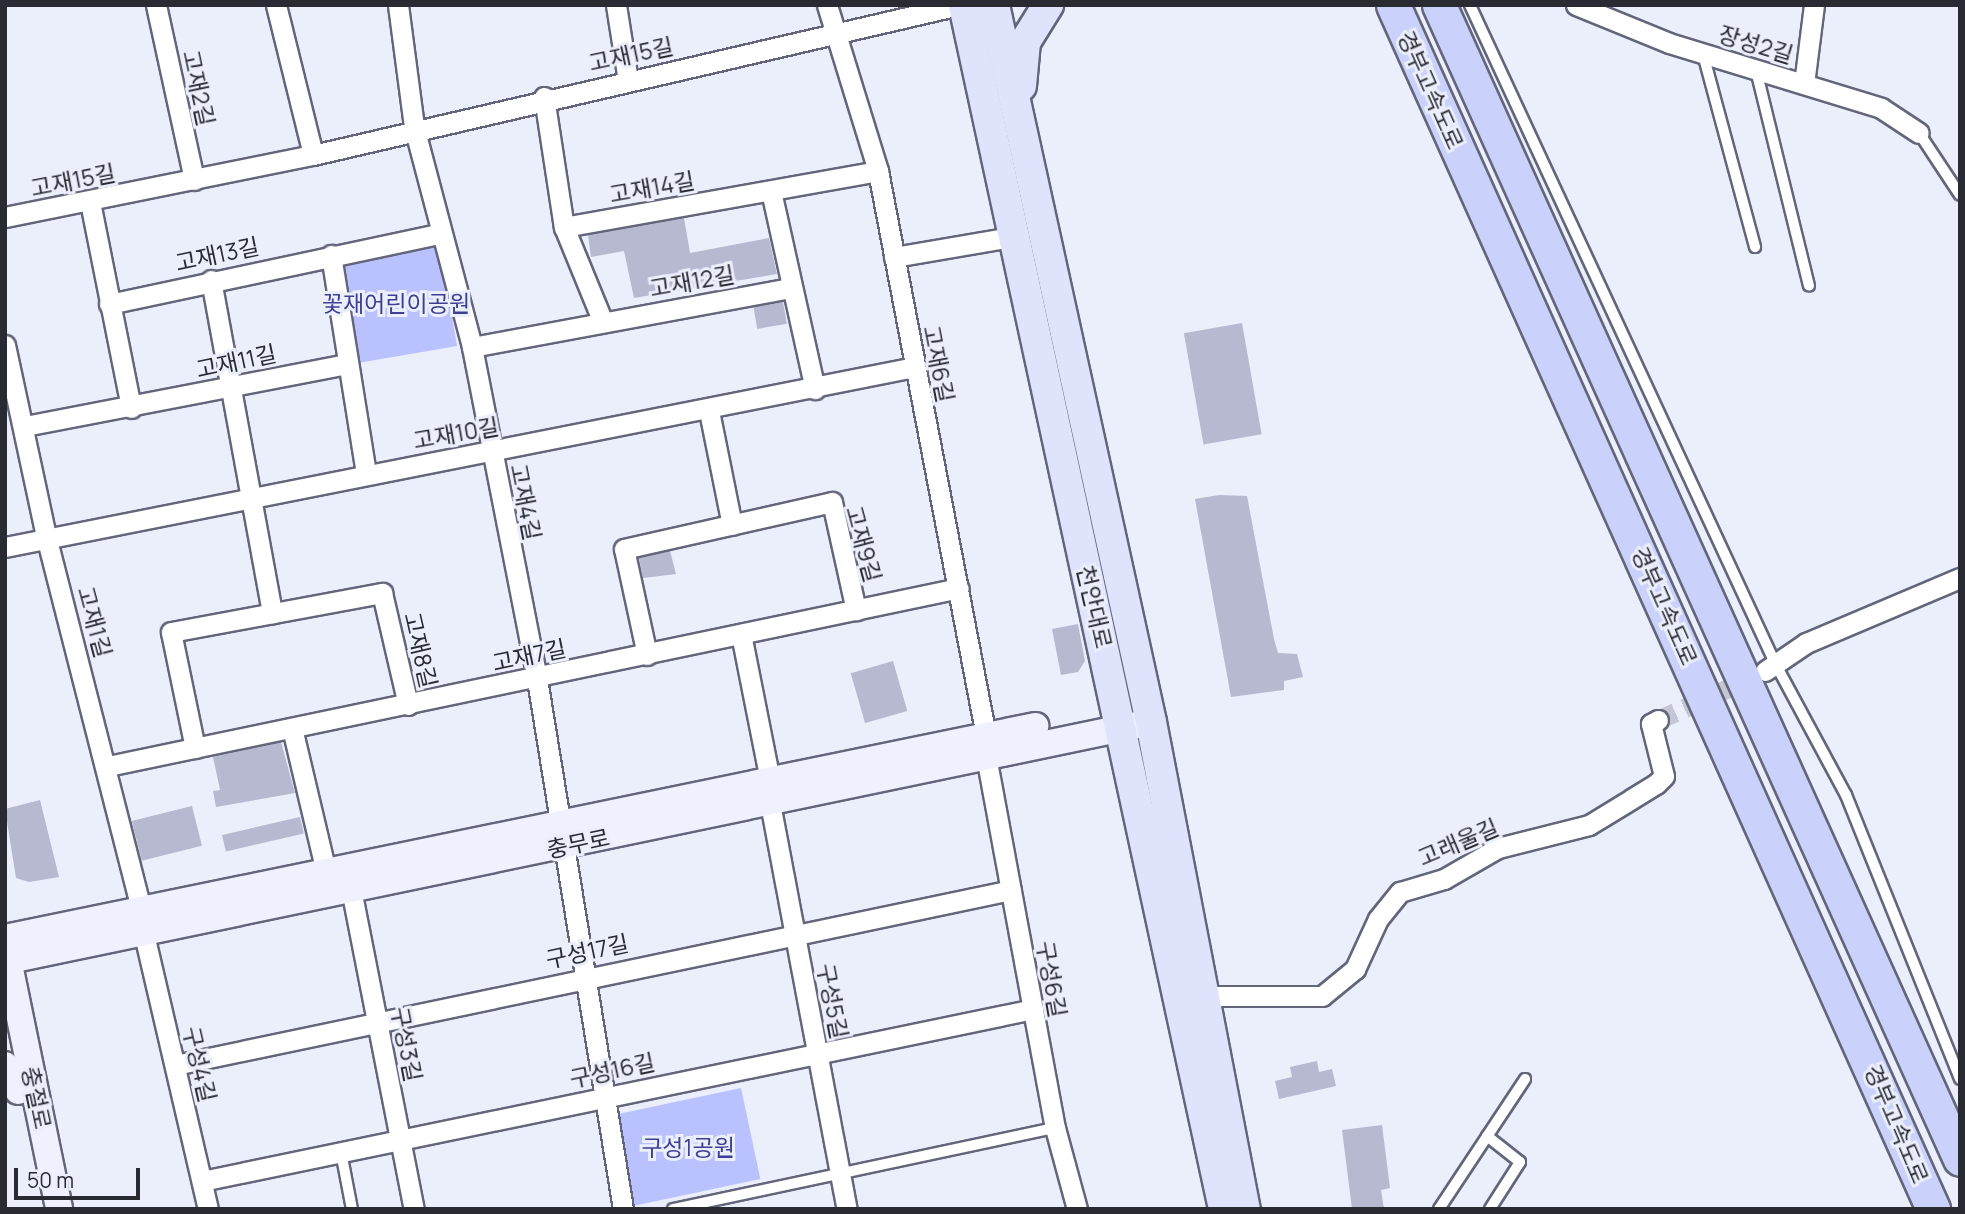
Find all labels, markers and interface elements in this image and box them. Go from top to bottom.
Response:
street label: 장성2길 [1715,20,1797,68]
street label: 경부고속도로 [1393,26,1469,154]
street label: 고재15길 [586,32,676,76]
street label: 고재2길 [178,48,220,128]
street label: 고재15길 [28,158,118,202]
street label: 고재14길 [607,166,697,208]
street label: 고재13길 [172,232,262,276]
street label: 고재12길 [647,260,737,302]
park label: 꽃재어린이공원 [322,289,470,317]
street label: 고재6길 [918,323,960,405]
street label: 고재11길 [193,339,279,383]
street label: 고재10길 [411,412,501,454]
street label: 고재4길 [505,462,547,542]
street label: 고재9길 [841,503,887,585]
street label: 경부고속도로 [1627,542,1703,670]
street label: 천안대로 [1072,563,1118,651]
street label: 고재1길 [72,583,118,661]
street label: 고재8길 [399,609,443,691]
street label: 고재7길 [489,634,569,676]
street label: 고래울길 [1414,813,1502,871]
street label: 충무로 [544,823,612,863]
street label: 구성17길 [543,929,631,973]
street label: 구성6길 [1032,938,1072,1020]
street label: 구성5길 [812,961,854,1041]
street label: 구성3길 [386,1004,428,1084]
street label: 구성4길 [178,1023,222,1105]
street label: 구성16길 [567,1047,657,1093]
street label: 경부고속도로 [1859,1060,1935,1188]
street label: 충절로 [17,1064,57,1132]
park label: 구성1공원 [641,1133,735,1161]
scale bar [18,1154,144,1198]
text: 50 m [27,1166,74,1194]

